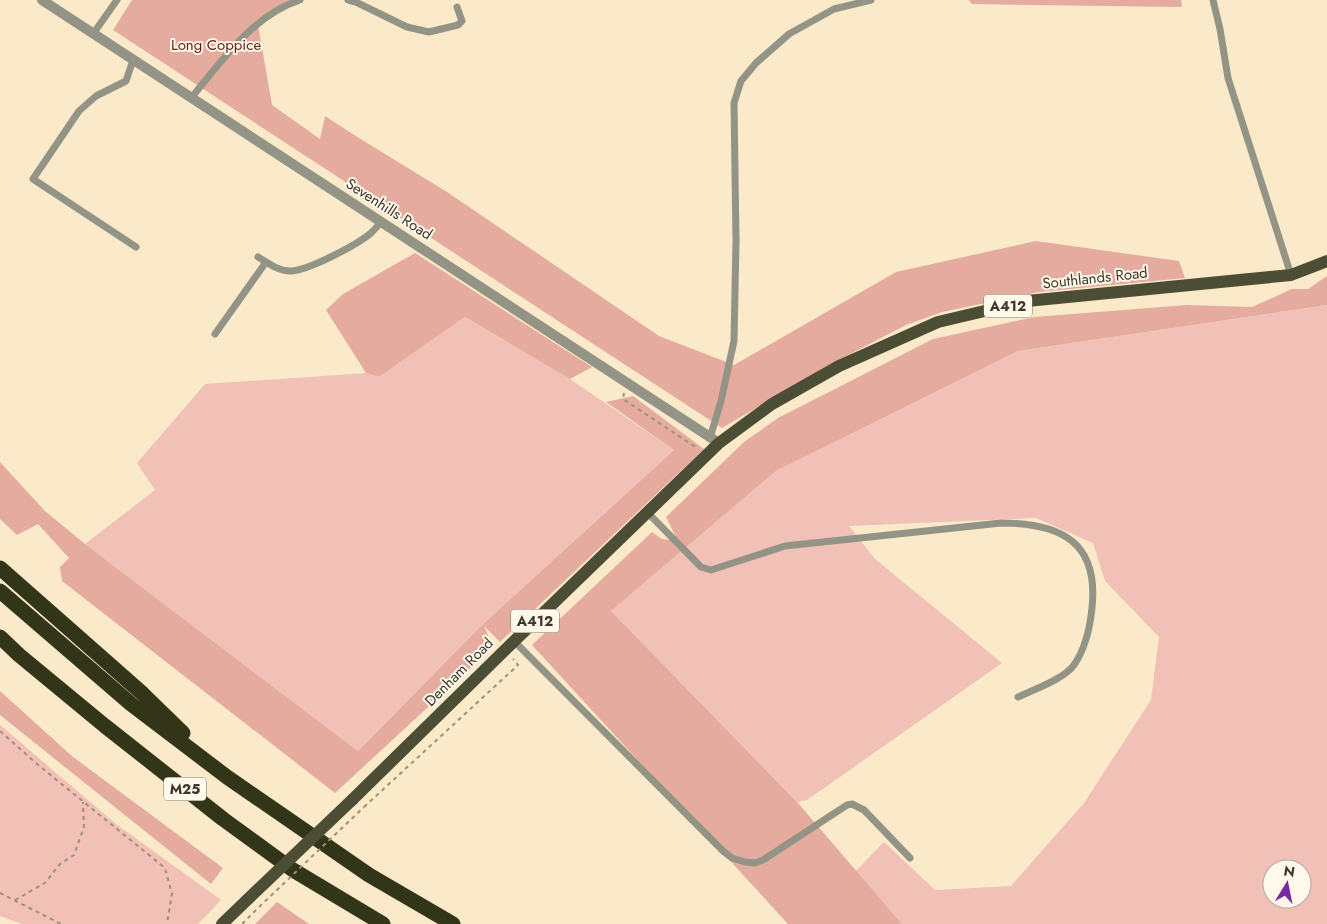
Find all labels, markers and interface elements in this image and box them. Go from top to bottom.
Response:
park label: Long Coppice [171,34,261,56]
street label: Sevenhills Road [341,173,437,245]
street label: Southlands Road [1041,262,1149,294]
road number: A412 [984,294,1032,318]
road number: A412 [511,610,559,632]
street label: Denham Road [420,633,498,711]
road number: M25 [164,778,206,801]
north arrow [1262,859,1312,909]
text: N [1282,860,1296,882]

